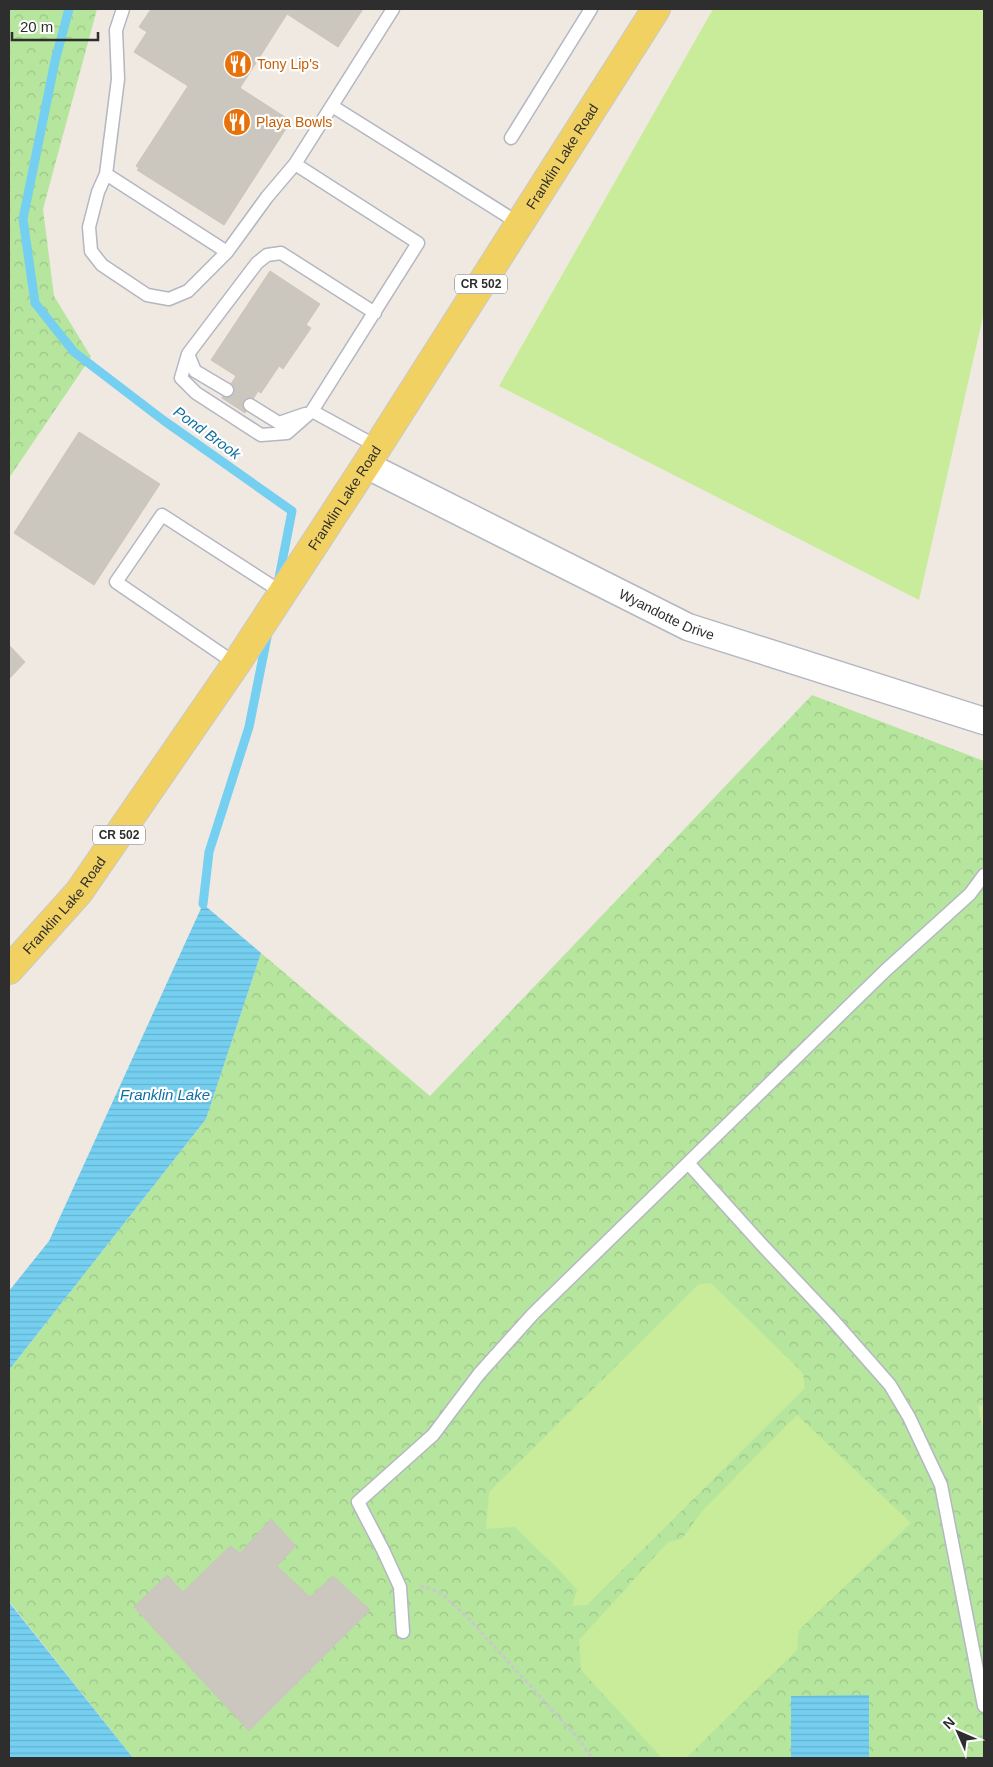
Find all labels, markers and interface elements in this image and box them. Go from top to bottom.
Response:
scale bar [12,10,99,42]
text: 20 m [20,18,53,35]
restaurant icon: Tony Lip's [223,49,253,79]
place label: Tony Lip's [257,56,319,72]
street label: Franklin Lake Road [523,101,602,212]
restaurant icon: Playa Bowls [222,107,252,137]
place label: Playa Bowls [256,114,332,130]
road number: CR 502 [455,274,507,294]
water label: Pond Brook [171,403,245,463]
street label: Franklin Lake Road [305,443,384,553]
street label: Wyandotte Drive [616,586,717,643]
road number: CR 502 [93,826,145,844]
street label: Franklin Lake Road [19,854,109,957]
water label: Franklin Lake [120,1086,210,1103]
north arrow [933,1707,983,1757]
text: N [940,1714,958,1732]

